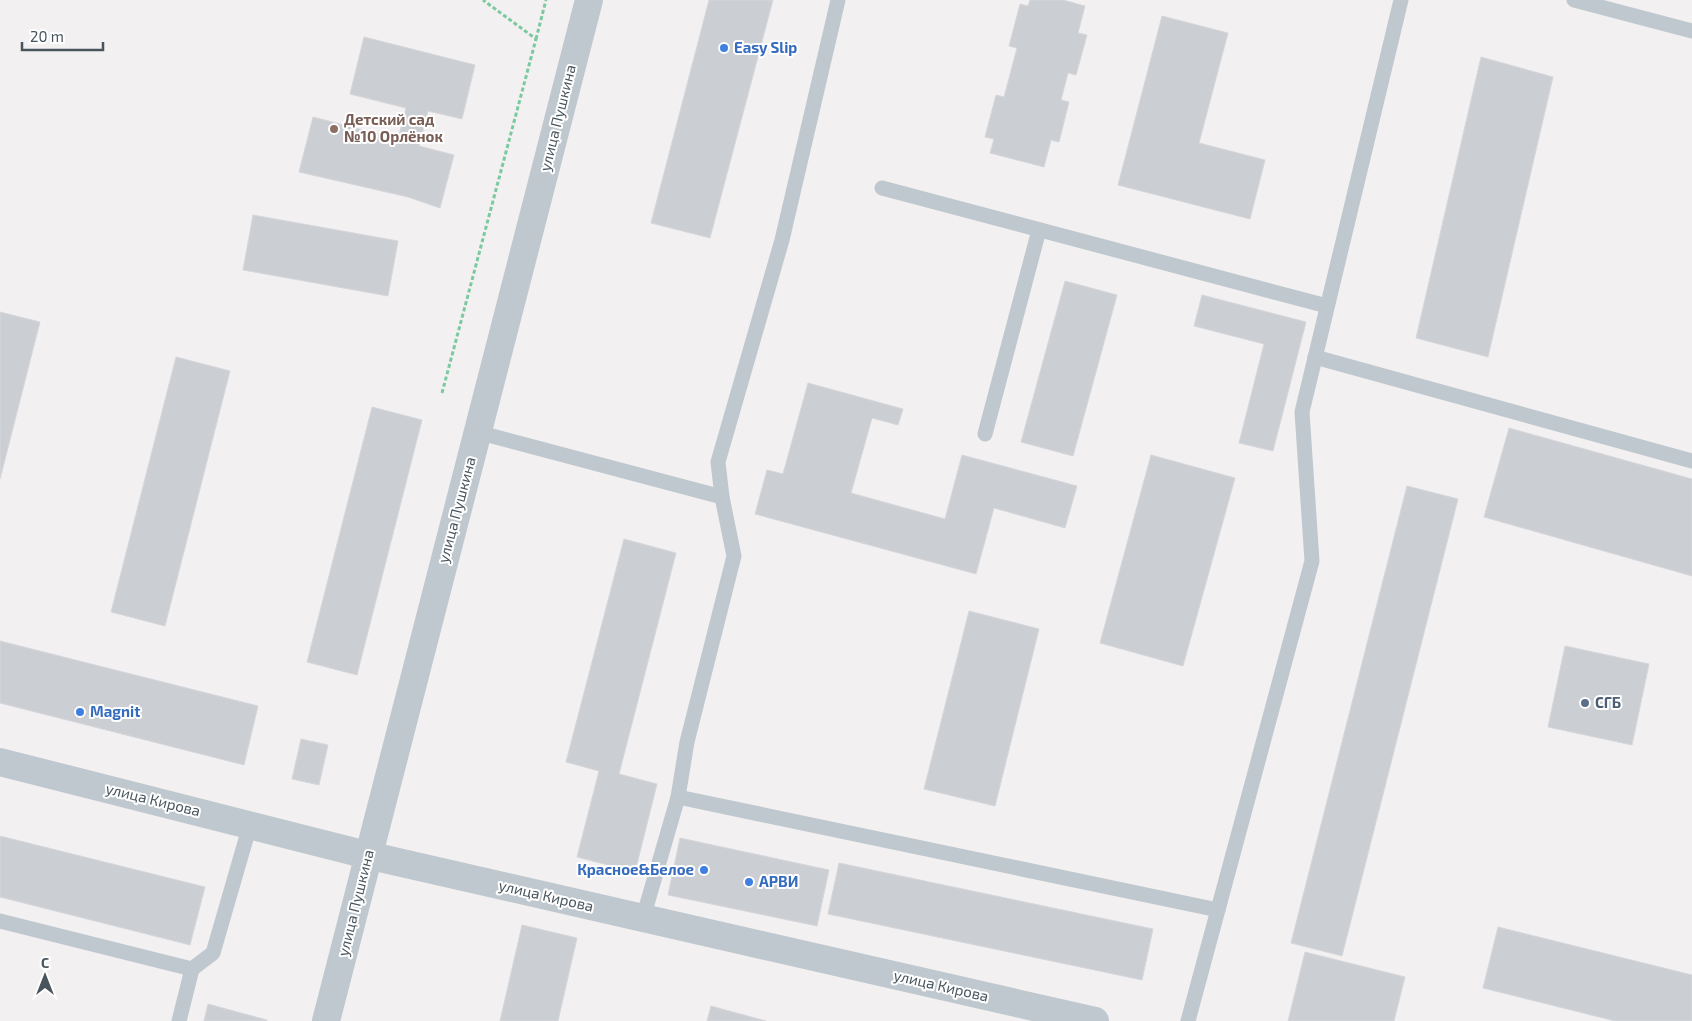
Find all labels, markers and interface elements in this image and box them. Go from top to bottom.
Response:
scale bar [22,20,104,52]
text: 20 m [30,27,64,45]
place label: Easy Slip [734,38,797,57]
marker: Easy Slip [718,42,730,54]
street label: улица Пушкина [535,63,580,173]
place label: Детский сад №10 Орлёнок [344,110,443,145]
marker: Детский сад №10 Орлёнок [328,123,340,135]
street label: улица Пушкина [433,455,480,565]
place label: СГБ [1595,693,1621,711]
marker: СГБ [1579,697,1591,709]
place label: Magnit [90,702,140,720]
marker: Magnit [74,706,86,718]
street label: улица Кирова [104,779,202,820]
street label: улица Пушкина [333,848,378,958]
place label: Красное&Белое [577,860,694,878]
marker: Красное&Белое [698,864,710,876]
place label: АРВИ [759,872,798,890]
street label: улица Кирова [497,875,595,916]
marker: АРВИ [743,876,755,888]
north arrow [20,951,70,1001]
text: С [41,954,49,971]
street label: улица Кирова [892,965,990,1006]

